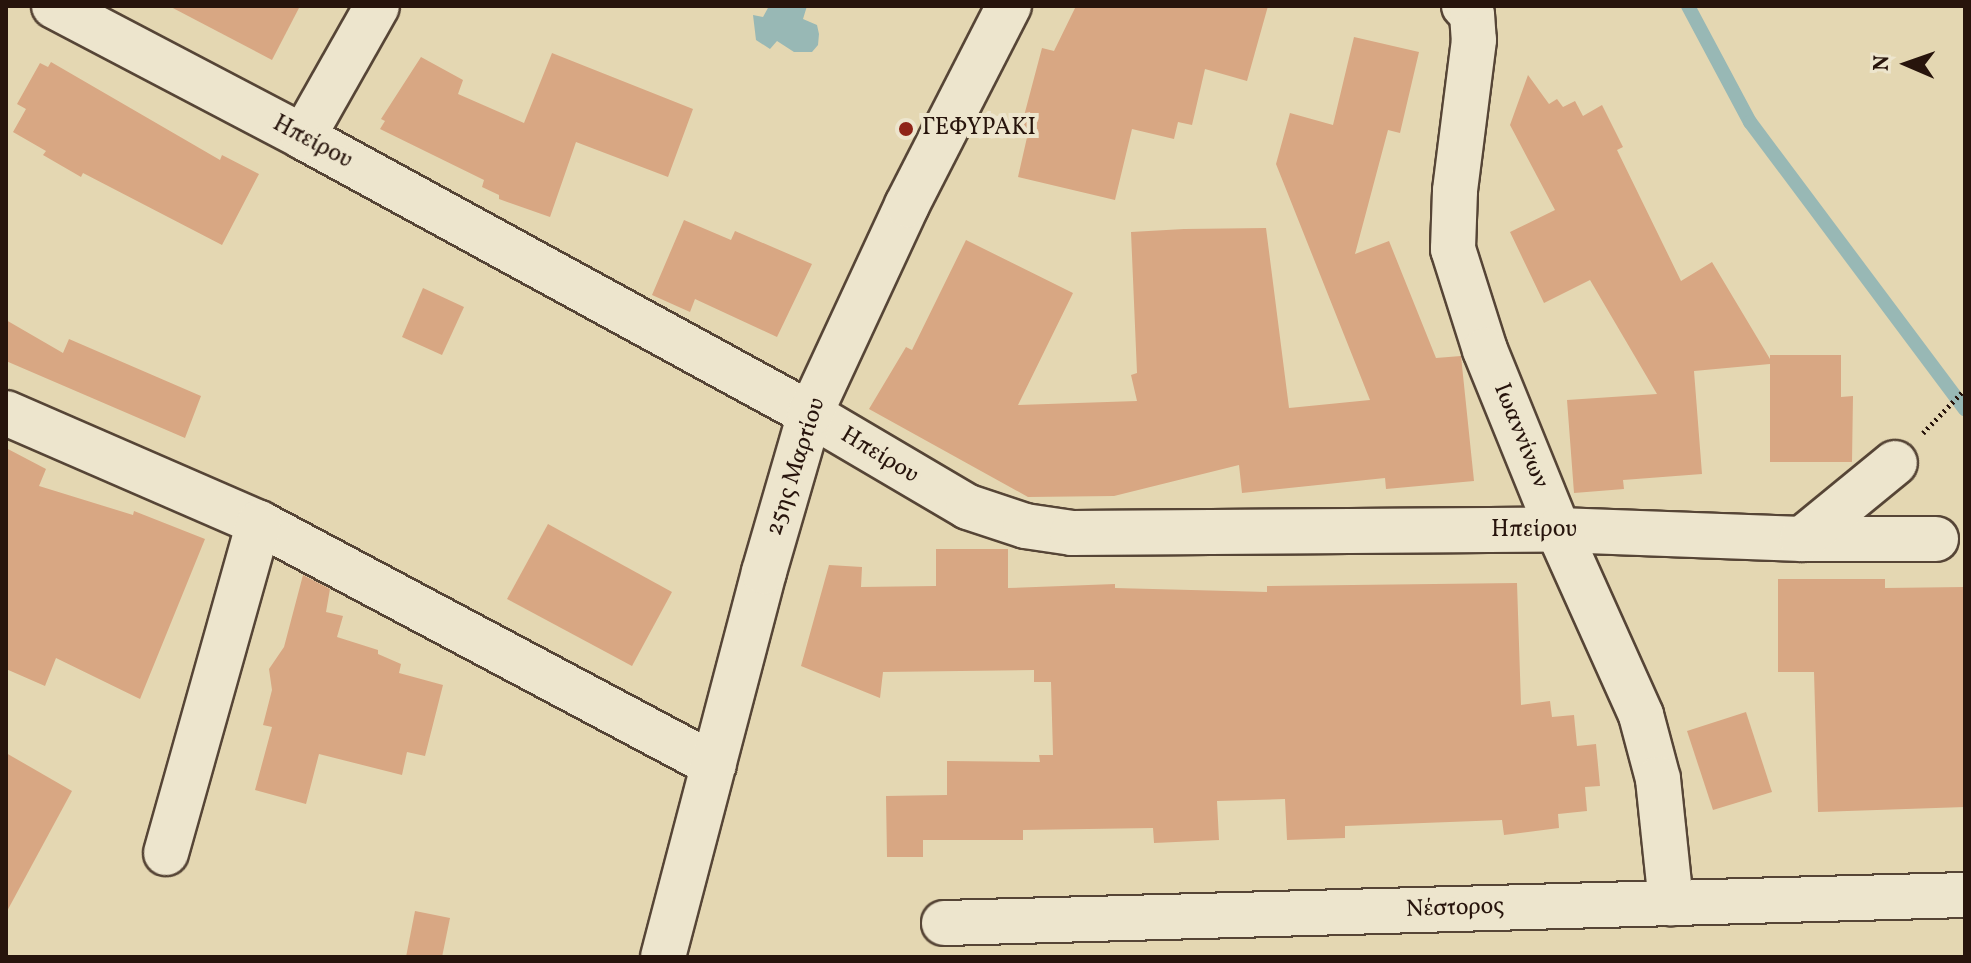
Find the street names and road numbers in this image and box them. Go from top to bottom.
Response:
street label: Ηπείρου [267,110,357,176]
street label: Ιωαννίνων [1486,380,1554,492]
street label: 25ης Μαρτίου [761,395,833,539]
street label: Ηπείρου [835,422,923,490]
street label: Ηπείρου [1491,517,1577,545]
street label: Νέστορος [1405,893,1505,925]

